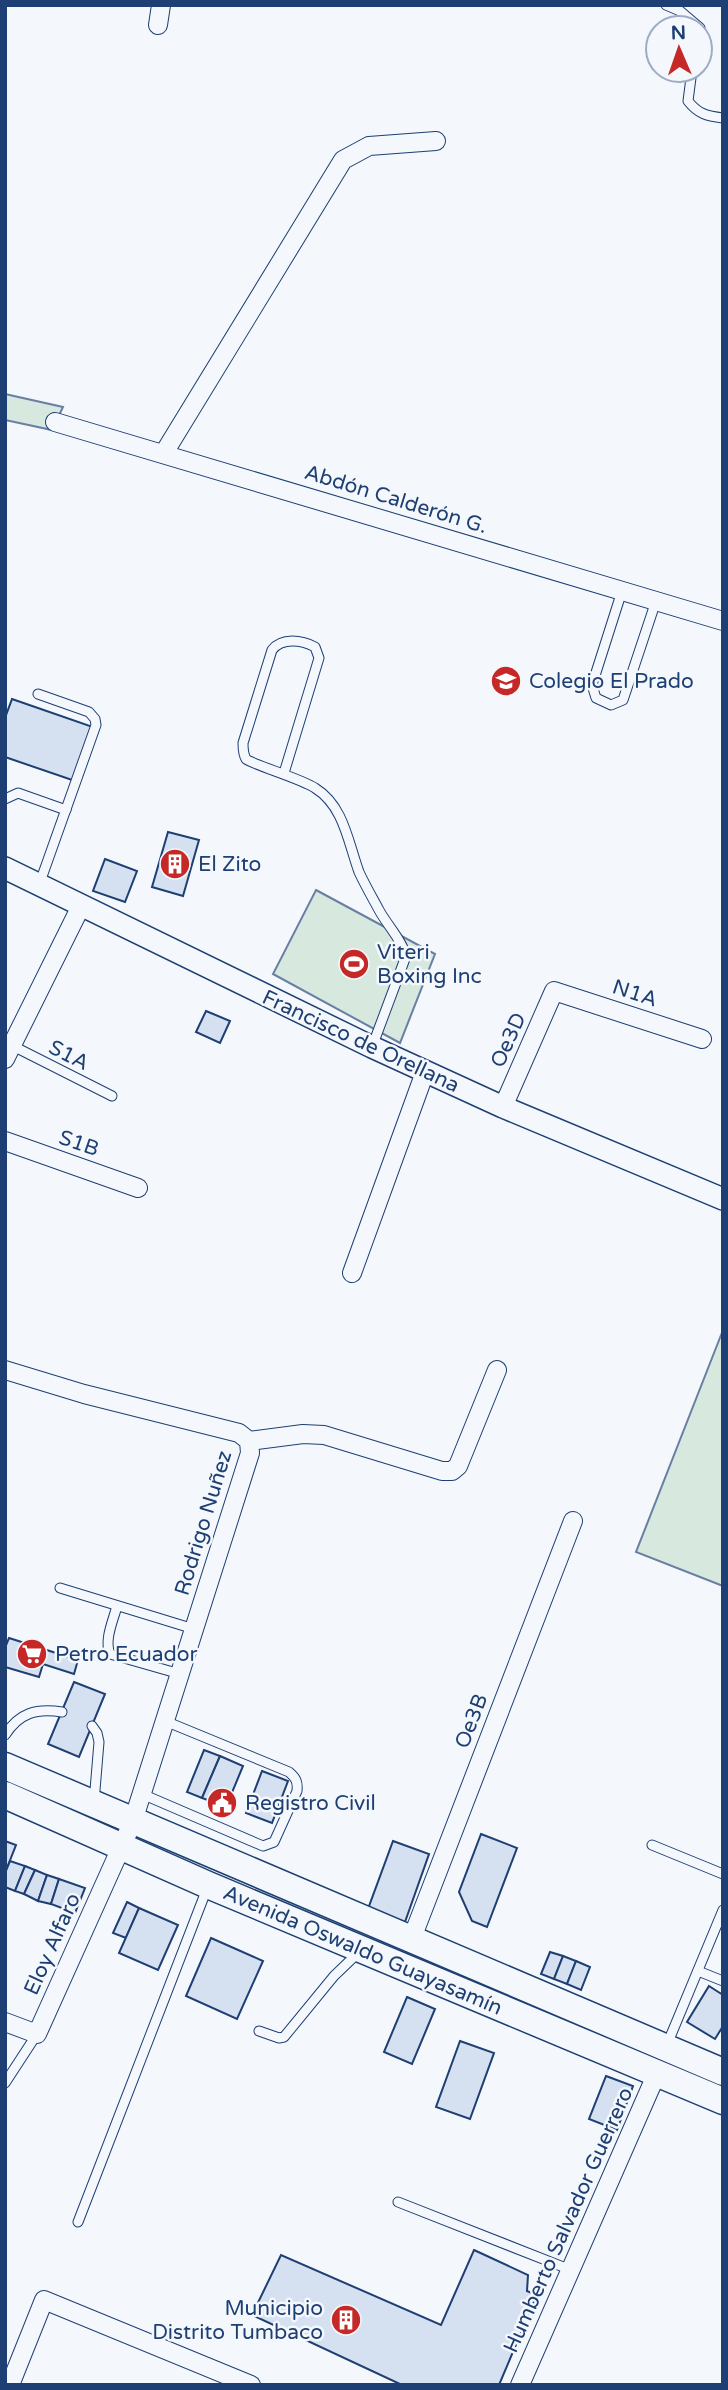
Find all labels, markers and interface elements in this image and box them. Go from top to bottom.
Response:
north arrow [644,14,714,84]
text: N [670,22,686,44]
street label: Abdón Calderón G. [301,460,490,539]
school or university icon: Colegio El Prado [489,664,523,698]
place label: Colegio El Prado [529,669,694,694]
building icon: El Zito [158,847,192,881]
place label: El Zito [198,852,261,877]
place label: Viteri Boxing Inc [377,940,482,989]
sports icon: Viteri Boxing Inc [337,947,371,981]
street label: N1A [609,975,660,1012]
street label: Francisco de Orellana [258,985,463,1098]
street label: Oe3D [485,1009,532,1072]
street label: S1A [44,1035,93,1076]
street label: S1B [56,1125,102,1162]
street label: Rodrigo Nuñez [170,1448,237,1599]
supermarket icon: Petro Ecuador [15,1637,49,1671]
place label: Petro Ecuador [55,1642,198,1667]
street label: Oe3B [450,1690,493,1752]
public building icon: Registro Civil [205,1786,239,1820]
place label: Registro Civil [245,1791,376,1816]
street label: Avenida Oswaldo Guayasamín [220,1880,506,2021]
street label: Eloy Alfaro [19,1889,86,1999]
street label: Humberto Salvador Guerrero [498,2084,638,2357]
place label: Municipio Distrito Tumbaco [152,2296,323,2345]
building icon: Municipio Distrito Tumbaco [329,2303,363,2337]

